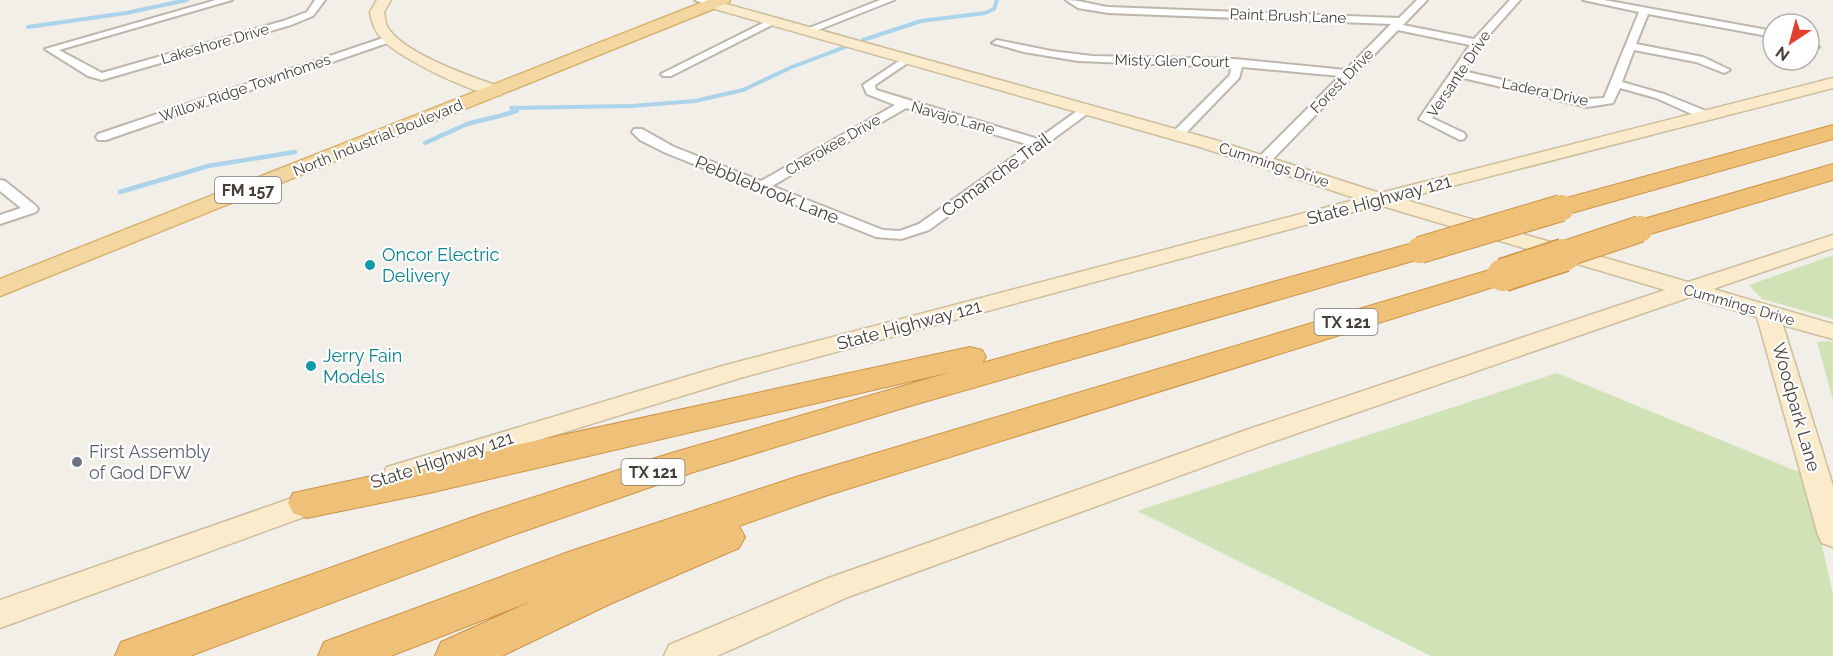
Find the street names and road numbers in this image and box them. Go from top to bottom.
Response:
street label: Paint Brush Lane [1229,5,1347,27]
street label: Lakeshore Drive [159,20,271,68]
street label: Versante Drive [1423,27,1495,121]
street label: Forest Drive [1307,45,1377,117]
street label: Willow Ridge Townhomes [157,50,333,126]
street label: Misty Glen Court [1114,51,1230,71]
street label: Ladera Drive [1500,74,1590,110]
street label: North Industrial Boulevard [291,96,465,180]
street label: Navajo Lane [909,97,997,139]
street label: Cherokee Drive [782,110,884,179]
street label: Comanche Trail [937,128,1054,221]
street label: Cummings Drive [1217,139,1332,191]
street label: Pebblebrook Lane [692,151,843,228]
street label: State Highway 121 [1304,170,1454,229]
road number: FM 157 [215,177,281,203]
street label: Cummings Drive [1681,281,1797,330]
street label: State Highway 121 [834,295,984,354]
road number: TX 121 [1314,309,1378,335]
street label: Woodpark Lane [1768,340,1825,474]
street label: State Highway 121 [368,426,516,492]
road number: TX 121 [622,459,684,485]

